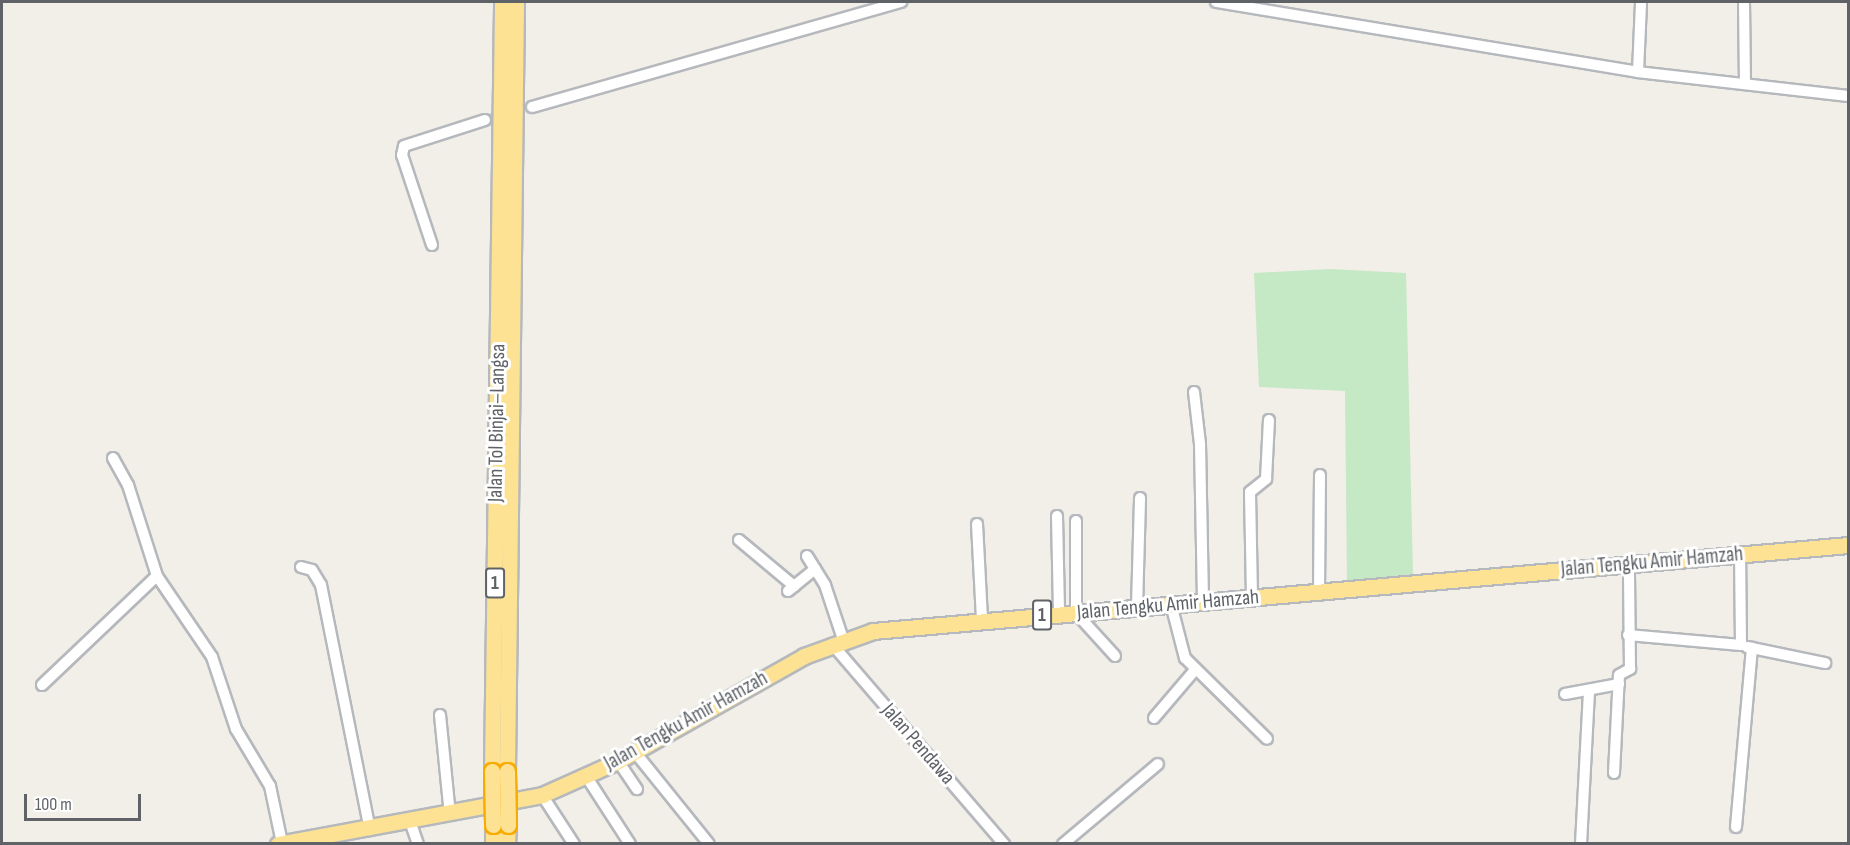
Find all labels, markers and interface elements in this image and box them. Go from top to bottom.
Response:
street label: Jalan Tol Binjai–Langsa [483,344,511,502]
street label: Jalan Tengku Amir Hamzah [1560,541,1744,583]
road number: 1 [484,566,506,600]
street label: Jalan Tengku Amir Hamzah [1076,584,1260,626]
road number: 1 [1032,598,1052,632]
street label: Jalan Tengku Amir Hamzah [600,666,772,776]
street label: Jalan Pendawa [876,698,960,790]
scale bar [27,782,144,820]
text: 100 m [35,794,72,815]

